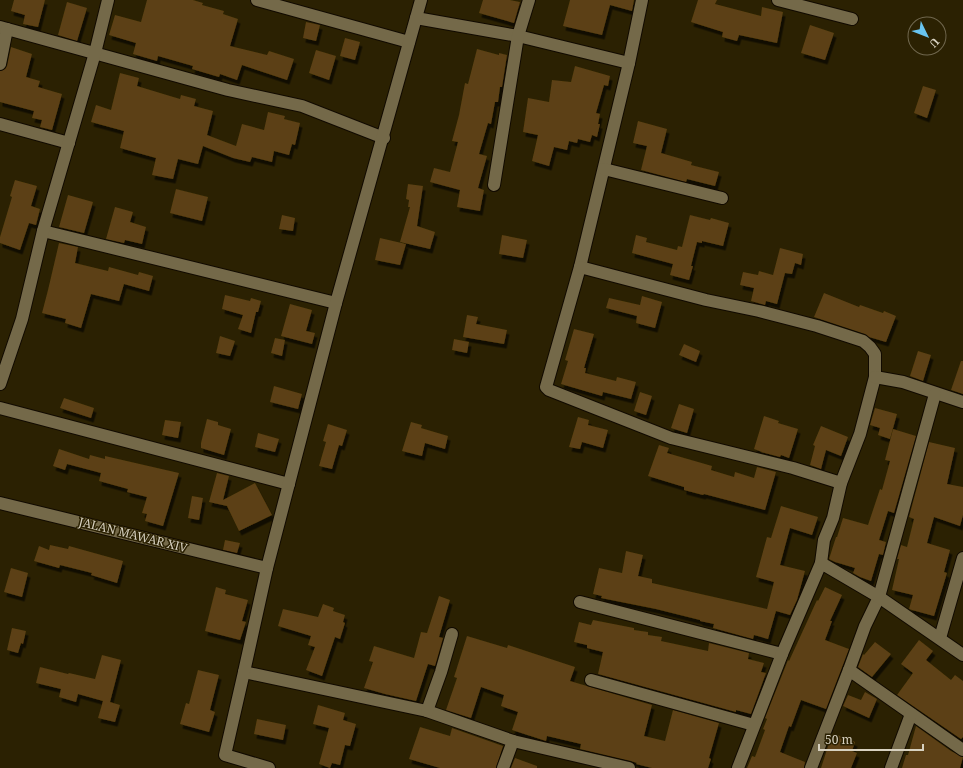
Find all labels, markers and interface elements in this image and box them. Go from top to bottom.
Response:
north arrow [907,16,947,56]
text: U [926,35,943,52]
street label: JALAN MAWAR XIV [76,513,190,556]
scale bar [819,726,923,752]
text: 50 m [825,731,853,748]

